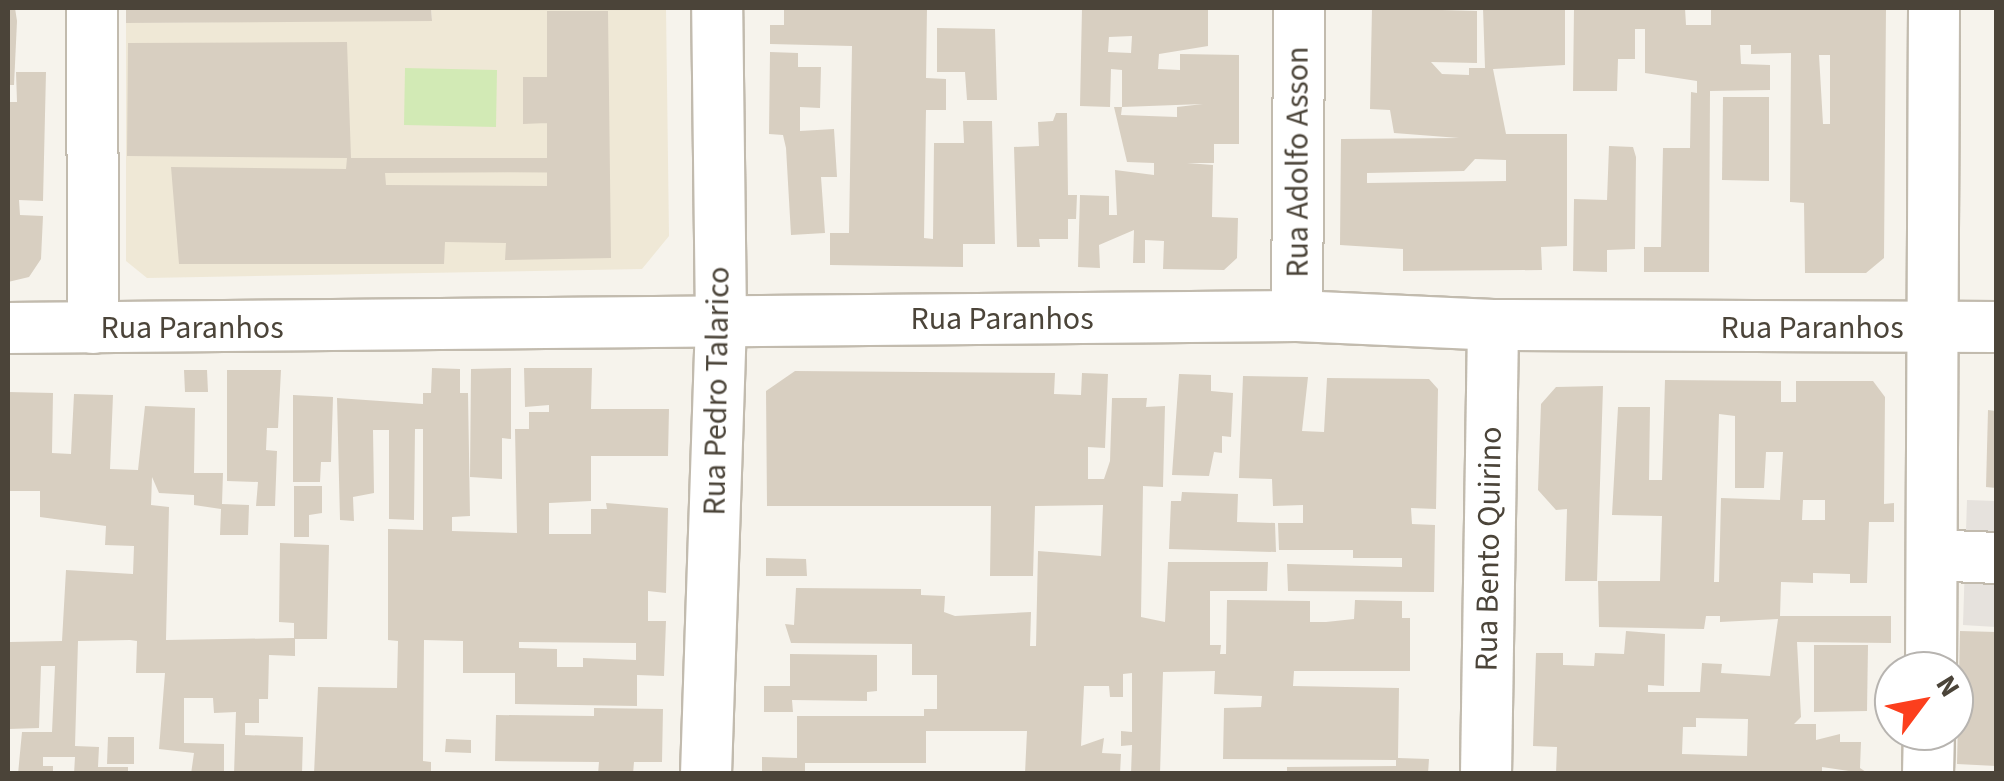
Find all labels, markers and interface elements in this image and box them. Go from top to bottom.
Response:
street label: Rua Adolfo Asson [1279,46,1317,278]
street label: Rua Pedro Talarico [696,266,738,516]
street label: Rua Paranhos [910,300,1094,338]
street label: Rua Paranhos [100,309,284,347]
street label: Rua Paranhos [1720,309,1904,347]
street label: Rua Bento Quirino [1468,426,1510,672]
north arrow [1874,651,1974,751]
text: N [1926,668,1970,705]

